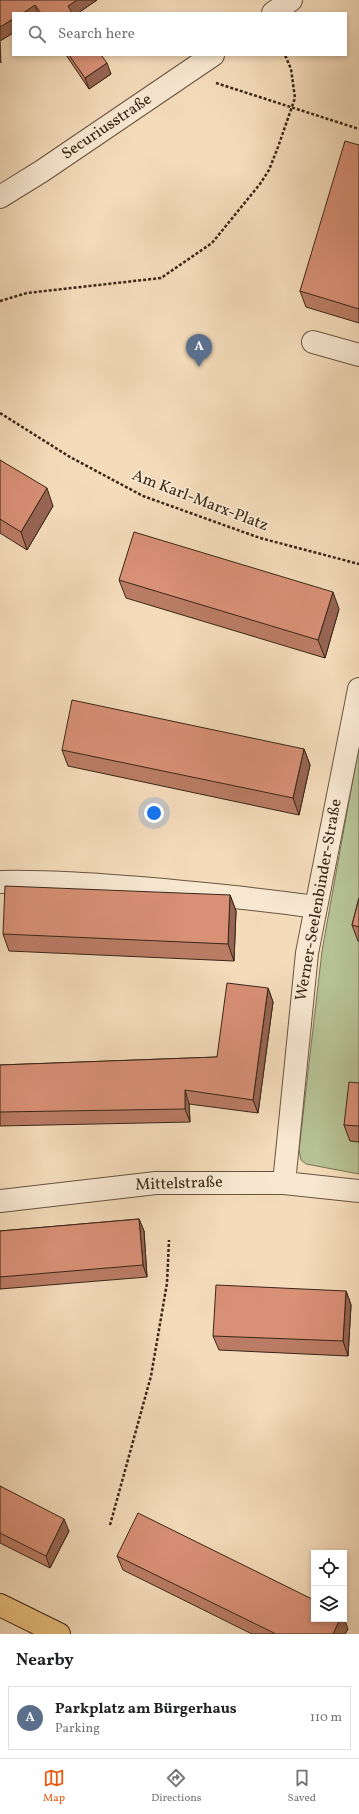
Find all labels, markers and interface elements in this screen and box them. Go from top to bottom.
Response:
search box [12,12,347,56]
icon: search [26,23,48,45]
text: Search here [58,24,135,45]
street label: Securiusstraße [58,89,156,165]
pin: A [186,334,212,367]
street label: Am Karl-Marx-Platz [129,465,271,537]
street label: Werner-Seelenbinder-Straße [290,797,348,1003]
your location [144,803,164,823]
street label: Mittelstraße [135,1171,223,1197]
map controls [311,1550,347,1622]
button: locate [311,1550,347,1586]
button: layers [311,1586,347,1622]
text: Nearby [16,1649,74,1672]
text: Parkplatz am Bürgerhaus [55,1699,237,1720]
text: A [25,1709,35,1727]
text: 110 m [310,1709,342,1727]
text: Parking [55,1720,100,1738]
tab: Map [43,1767,65,1806]
tab: Directions [151,1767,202,1806]
tab: Saved [288,1767,316,1806]

